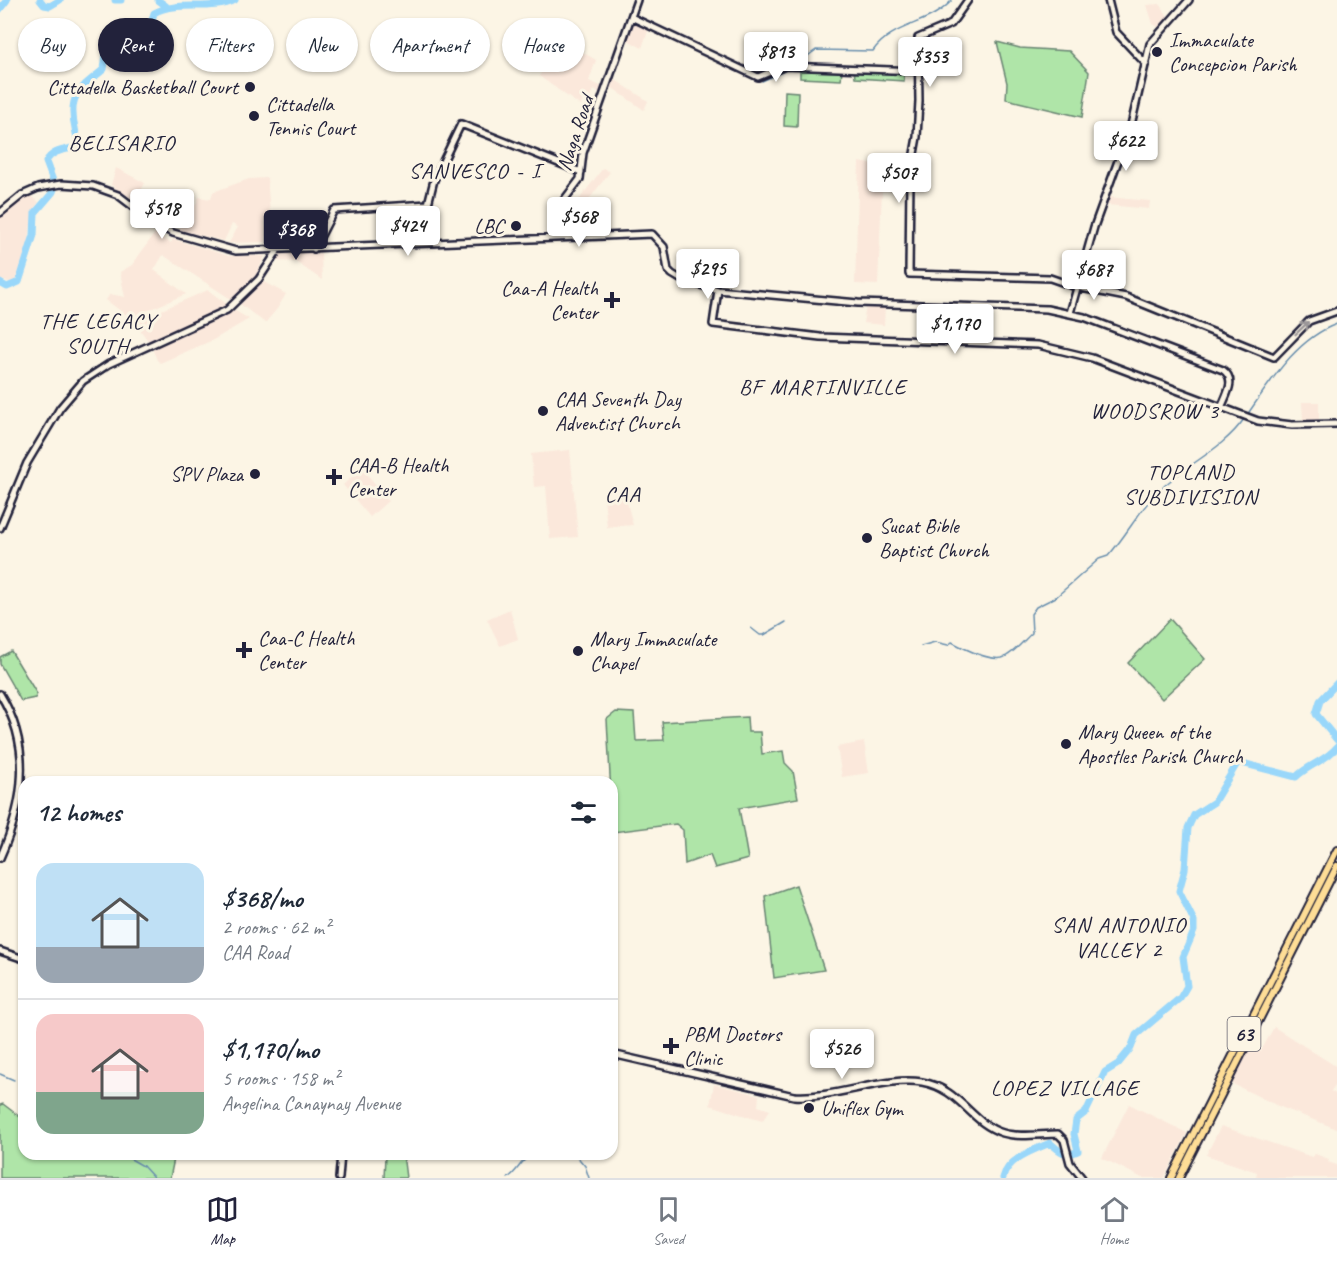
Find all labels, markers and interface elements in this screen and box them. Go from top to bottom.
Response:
chip: Buy [18,18,86,72]
chip: Rent [98,18,174,72]
chip: Filters [186,18,274,72]
chip: New [286,18,358,72]
chip: Apartment [370,18,490,72]
chip: House [502,18,585,72]
place label: Immaculate Concepcion Parish [1169,27,1298,77]
pin: $813 [740,32,812,83]
pin: $353 [894,37,966,88]
text: $813 [758,39,794,64]
text: $353 [912,44,948,69]
marker: Immaculate Concepcion Parish [1150,45,1164,59]
place label: Cittadella Basketball Court [47,74,240,100]
marker: Cittadella Basketball Court [243,80,257,94]
street label: Naga Road [551,88,601,174]
place label: Cittadella Tennis Court [266,91,357,141]
marker: Cittadella Tennis Court [247,109,261,123]
pin: $622 [1090,121,1162,172]
text: $622 [1108,128,1144,153]
district label: BELISARIO [69,129,176,157]
pin: $507 [863,153,935,204]
district label: SANVESCO - I [409,157,545,185]
text: $507 [881,160,917,185]
pin: $518 [126,189,198,240]
text: $518 [144,196,180,221]
pin: $568 [543,197,615,248]
text: $568 [561,204,597,229]
pin: $424 [372,206,444,257]
pin: $368 [260,210,332,261]
text: $424 [390,213,426,238]
place label: LBC [474,213,507,239]
text: $368 [278,217,314,242]
marker: LBC [509,219,523,233]
pin: $295 [672,249,744,300]
pin: $687 [1058,250,1130,301]
text: $295 [690,256,726,281]
text: $687 [1076,257,1112,282]
place label: Caa-A Health Center [501,275,599,325]
marker: Caa-A Health Center [603,291,621,309]
pin: $1,170 [906,304,1004,355]
district label: THE LEGACY SOUTH [40,307,159,360]
text: $1,170 [931,311,979,336]
one-way arrow [1294,321,1309,335]
district label: BF MARTINVILLE [739,373,909,401]
place label: CAA Seventh Day Adventist Church [555,386,682,436]
district label: WOODSROW 3 [1090,397,1220,425]
marker: CAA Seventh Day Adventist Church [536,404,550,418]
place label: CAA-B Health Center [348,452,449,502]
district label: TOPLAND SUBDIVISION [1124,458,1261,511]
place label: SPV Plaza [170,461,245,487]
marker: SPV Plaza [248,467,262,481]
marker: CAA-B Health Center [325,468,343,486]
district label: CAA [605,480,641,508]
place label: Sucat Bible Baptist Church [879,513,990,563]
marker: Sucat Bible Baptist Church [860,531,874,545]
place label: Caa-C Health Center [258,625,355,675]
place label: Mary Immaculate Chapel [590,626,718,676]
marker: Caa-C Health Center [235,641,253,659]
marker: Mary Immaculate Chapel [571,644,585,658]
place label: Mary Queen of the Apostles Parish Church [1078,719,1244,769]
marker: Mary Queen of the Apostles Parish Church [1059,737,1073,751]
text: 12 homes [36,796,121,829]
icon: filters [567,796,600,829]
text: $368/mo [222,882,303,915]
icon: home [84,887,156,959]
district label: SAN ANTONIO VALLEY 2 [1052,911,1187,964]
text: 2 rooms · 62 m² [222,915,330,940]
text: CAA Road [222,940,289,965]
road number: 63 [1228,1017,1260,1051]
place label: PBM Doctors Clinic [684,1021,783,1071]
pin: $526 [806,1029,878,1080]
text: $1,170/mo [222,1033,319,1066]
text: $526 [824,1036,860,1061]
marker: PBM Doctors Clinic [662,1037,680,1055]
icon: home [84,1038,156,1110]
text: 5 rooms · 158 m² [222,1066,339,1091]
district label: LOPEZ VILLAGE [991,1074,1141,1102]
text: Angelina Canaynay Avenue [222,1091,401,1116]
place label: Uniflex Gym [821,1095,905,1121]
marker: Uniflex Gym [802,1101,816,1115]
tab: Map [206,1193,239,1249]
tab: Saved [652,1193,685,1249]
tab: Home [1098,1193,1131,1249]

